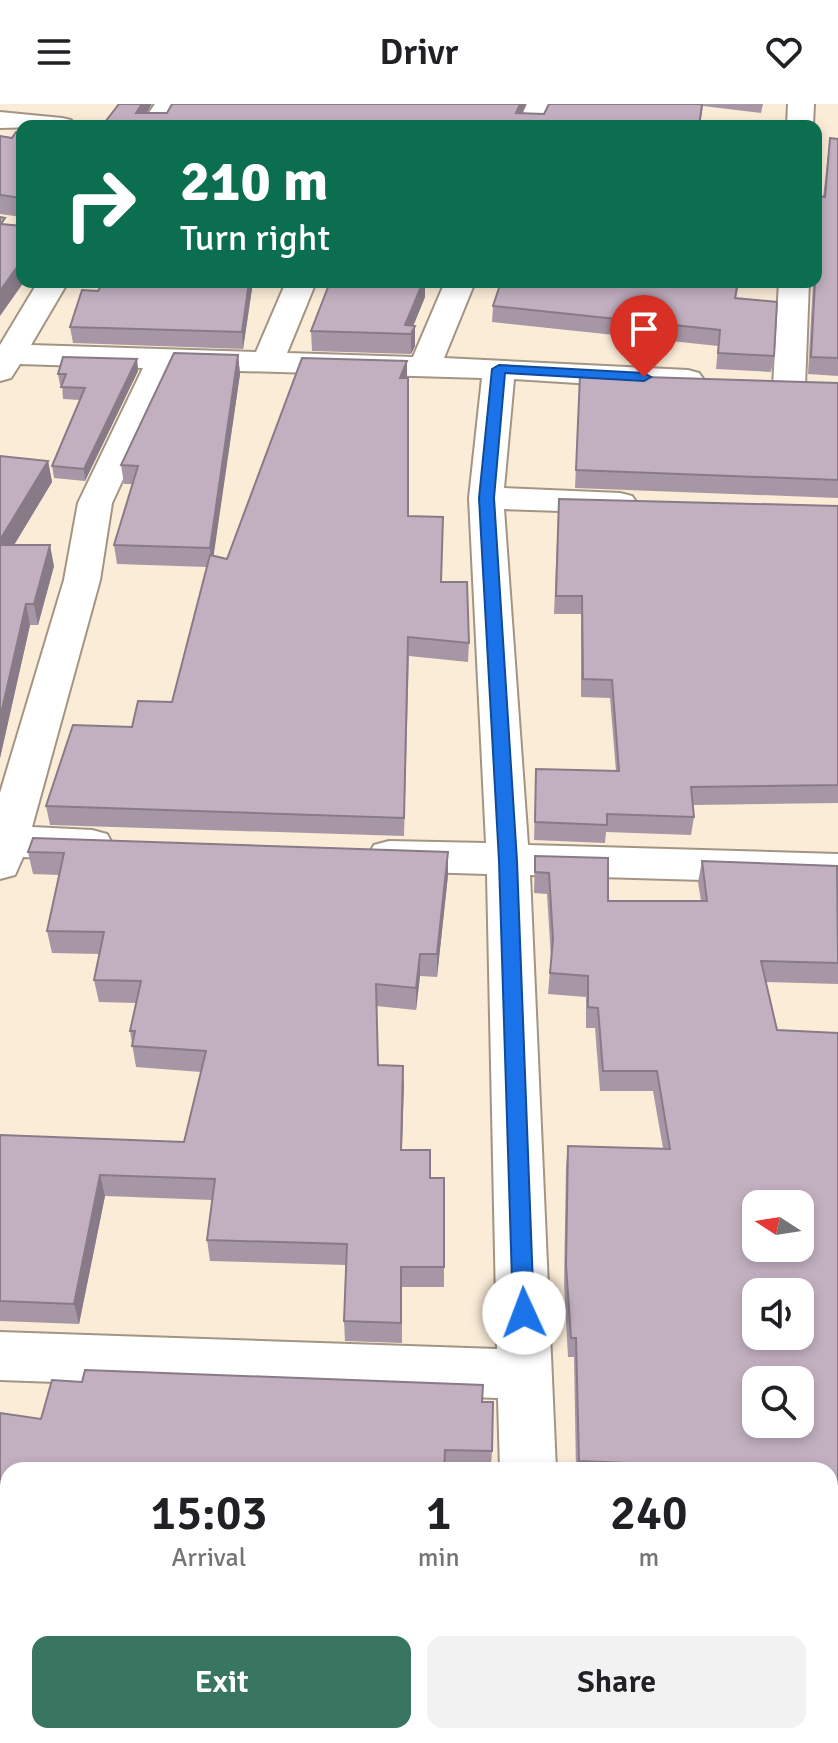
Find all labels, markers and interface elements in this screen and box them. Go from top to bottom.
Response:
icon: menu [32,30,76,74]
text: Drivr [380,30,458,75]
icon: heart [762,30,806,74]
text: 210 m [180,147,328,216]
icon: right [48,152,152,256]
text: Turn right [180,216,330,261]
pin [610,295,678,377]
icon: arrive [622,307,666,351]
north arrow [742,1190,814,1262]
map controls [742,1190,814,1438]
position arrow [482,1271,566,1355]
button: sound [742,1278,814,1350]
button: search [742,1366,814,1438]
text: 15:03 [150,1484,267,1543]
text: 1 [426,1484,452,1543]
text: 240 [610,1484,688,1543]
text: Arrival [171,1542,246,1574]
text: min [418,1542,460,1574]
text: m [638,1542,659,1574]
button: Exit [32,1636,411,1728]
button: Share [427,1636,806,1728]

